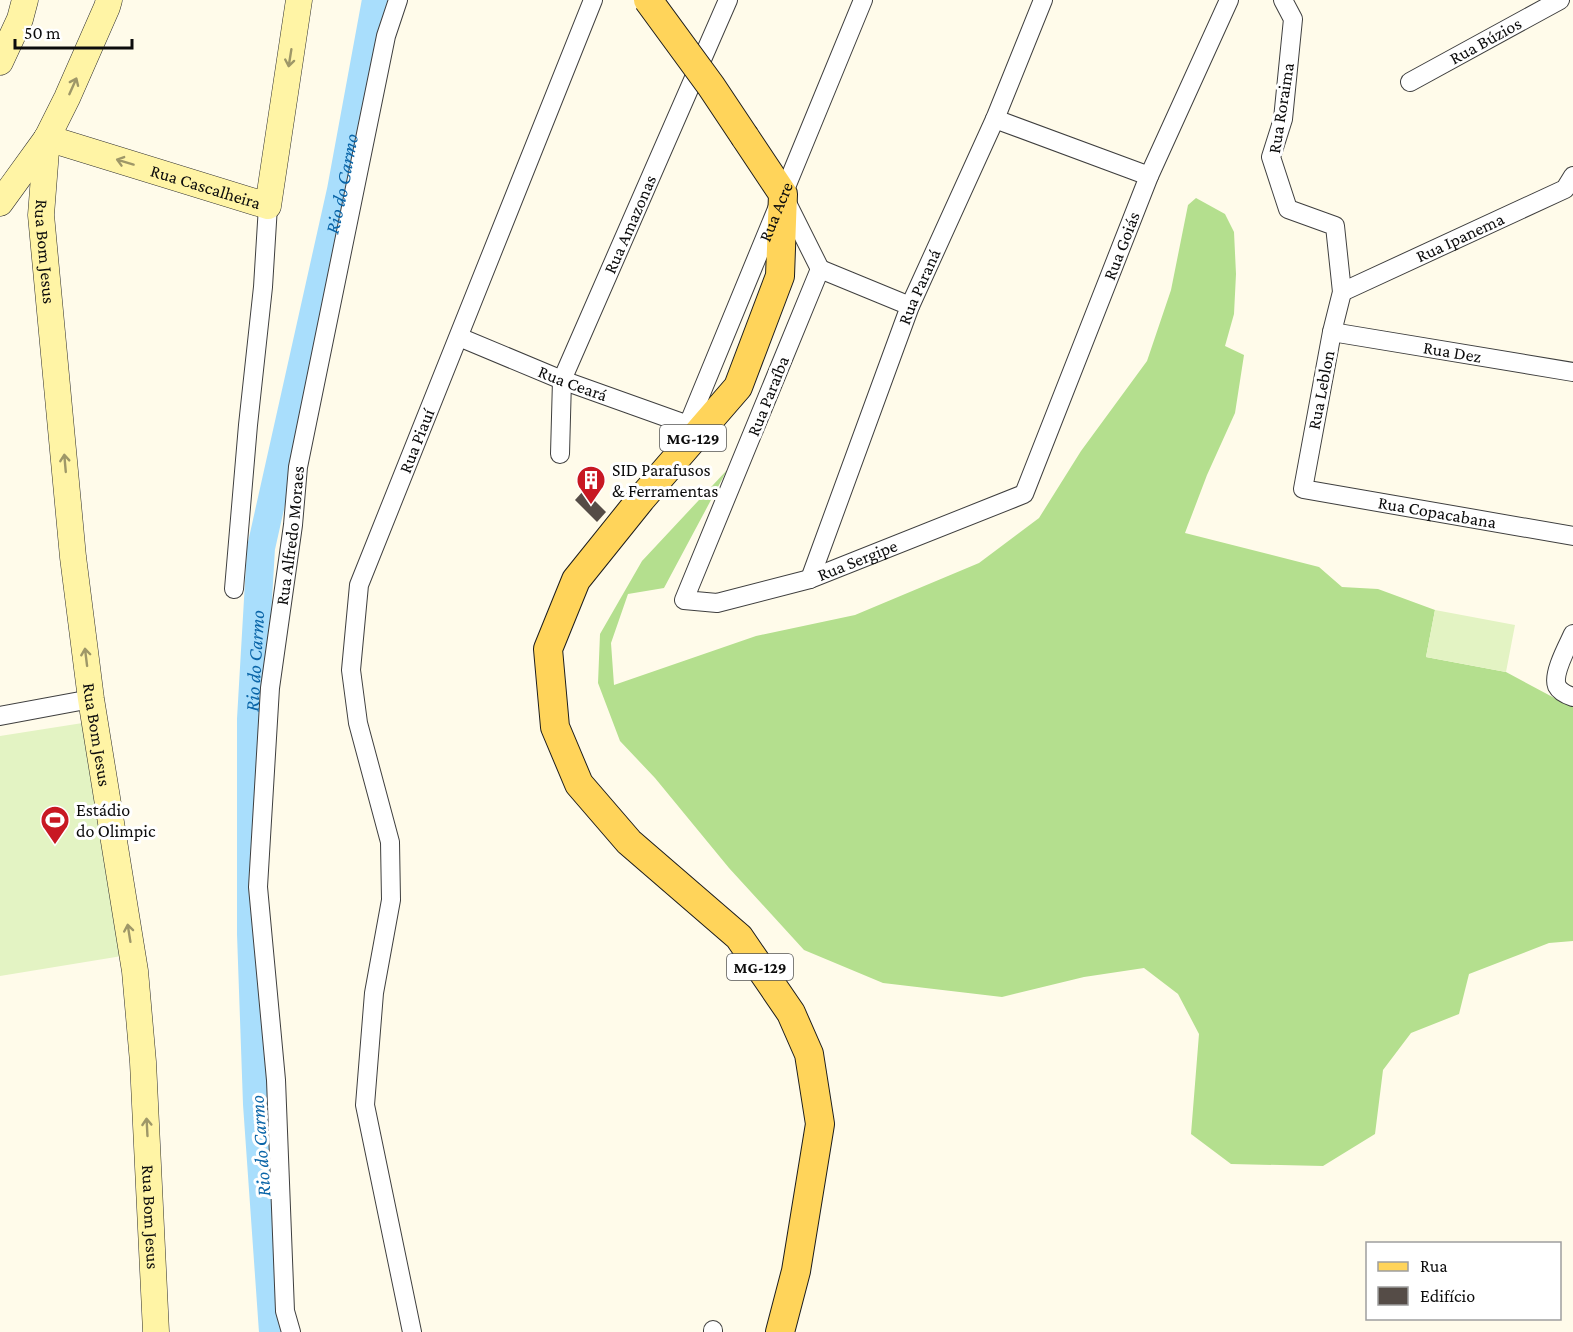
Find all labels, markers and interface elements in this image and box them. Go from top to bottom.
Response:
scale bar [15,12,132,50]
street label: Rua Búzios [1446,13,1525,68]
text: 50 m [24,23,61,43]
one-way arrow [285,47,296,67]
street label: Rua Roraima [1264,61,1298,155]
one-way arrow [68,77,79,95]
water label: Rio do Carmo [321,132,362,236]
one-way arrow [116,156,135,167]
street label: Rua Cascalheira [148,160,263,213]
street label: Rua Amazonas [600,172,660,277]
street label: Rua Acre [755,179,797,245]
street label: Rua Bom Jesus [31,199,59,305]
street label: Rua Goiás [1099,209,1144,283]
street label: Rua Ipanema [1413,209,1507,266]
street label: Rua Paraná [894,246,945,327]
street label: Rua Dez [1422,337,1483,367]
street label: Rua Leblon [1304,348,1339,431]
street label: Rua Paraíba [743,353,793,439]
street label: Rua Ceará [535,361,610,405]
street label: Rua Piauí [395,405,439,476]
road number: MG-129 [660,425,726,451]
one-way arrow [59,454,70,474]
place label: SID Parafusos & Ferramentas [612,460,718,501]
building icon: SID Parafusos & Ferramentas [575,464,607,506]
street label: Rua Alfredo Moraes [272,465,308,607]
street label: Rua Copacabana [1377,492,1498,532]
street label: Rua Sergipe [814,535,900,585]
water label: Rio do Carmo [240,609,268,712]
one-way arrow [80,648,91,667]
street label: Rua Bom Jesus [79,682,115,788]
place label: Estádio do Olimpic [76,800,156,841]
sports icon: Estádio do Olimpic [39,804,71,846]
one-way arrow [123,923,134,943]
road number: MG-129 [727,954,793,980]
water label: Rio do Carmo [245,1095,275,1197]
one-way arrow [141,1117,152,1137]
street label: Rua Bom Jesus [138,1164,163,1270]
legend [1366,1242,1561,1320]
text: Rua [1420,1256,1448,1276]
text: Edifício [1420,1286,1475,1306]

